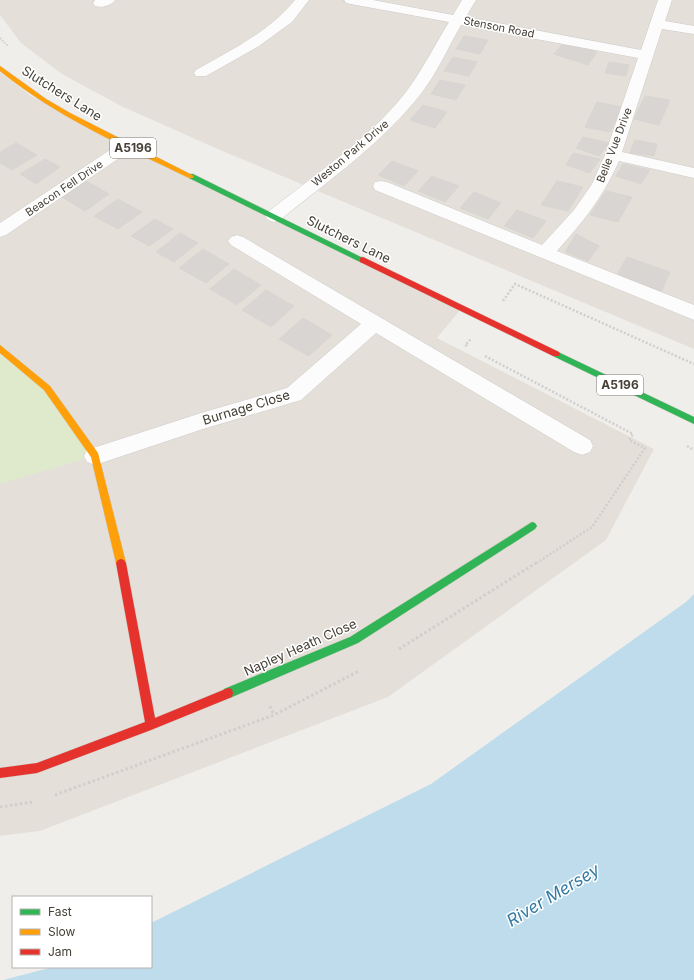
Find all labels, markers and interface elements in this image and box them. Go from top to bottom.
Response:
street label: Stenson Road [462,13,536,41]
street label: Slutchers Lane [19,62,105,124]
street label: Belle Vue Drive [593,105,635,185]
street label: Weston Park Drive [309,117,391,189]
road number: A5196 [110,138,156,158]
street label: Beacon Fell Drive [23,157,105,219]
street label: Slutchers Lane [304,212,394,266]
road number: A5196 [597,375,643,395]
street label: Burnage Close [200,386,292,428]
street label: Napley Heath Close [241,615,359,679]
water label: River Mersey [503,859,603,931]
legend [12,896,152,968]
text: Fast [48,904,72,919]
text: Slow [48,924,76,939]
text: Jam [48,944,72,959]

